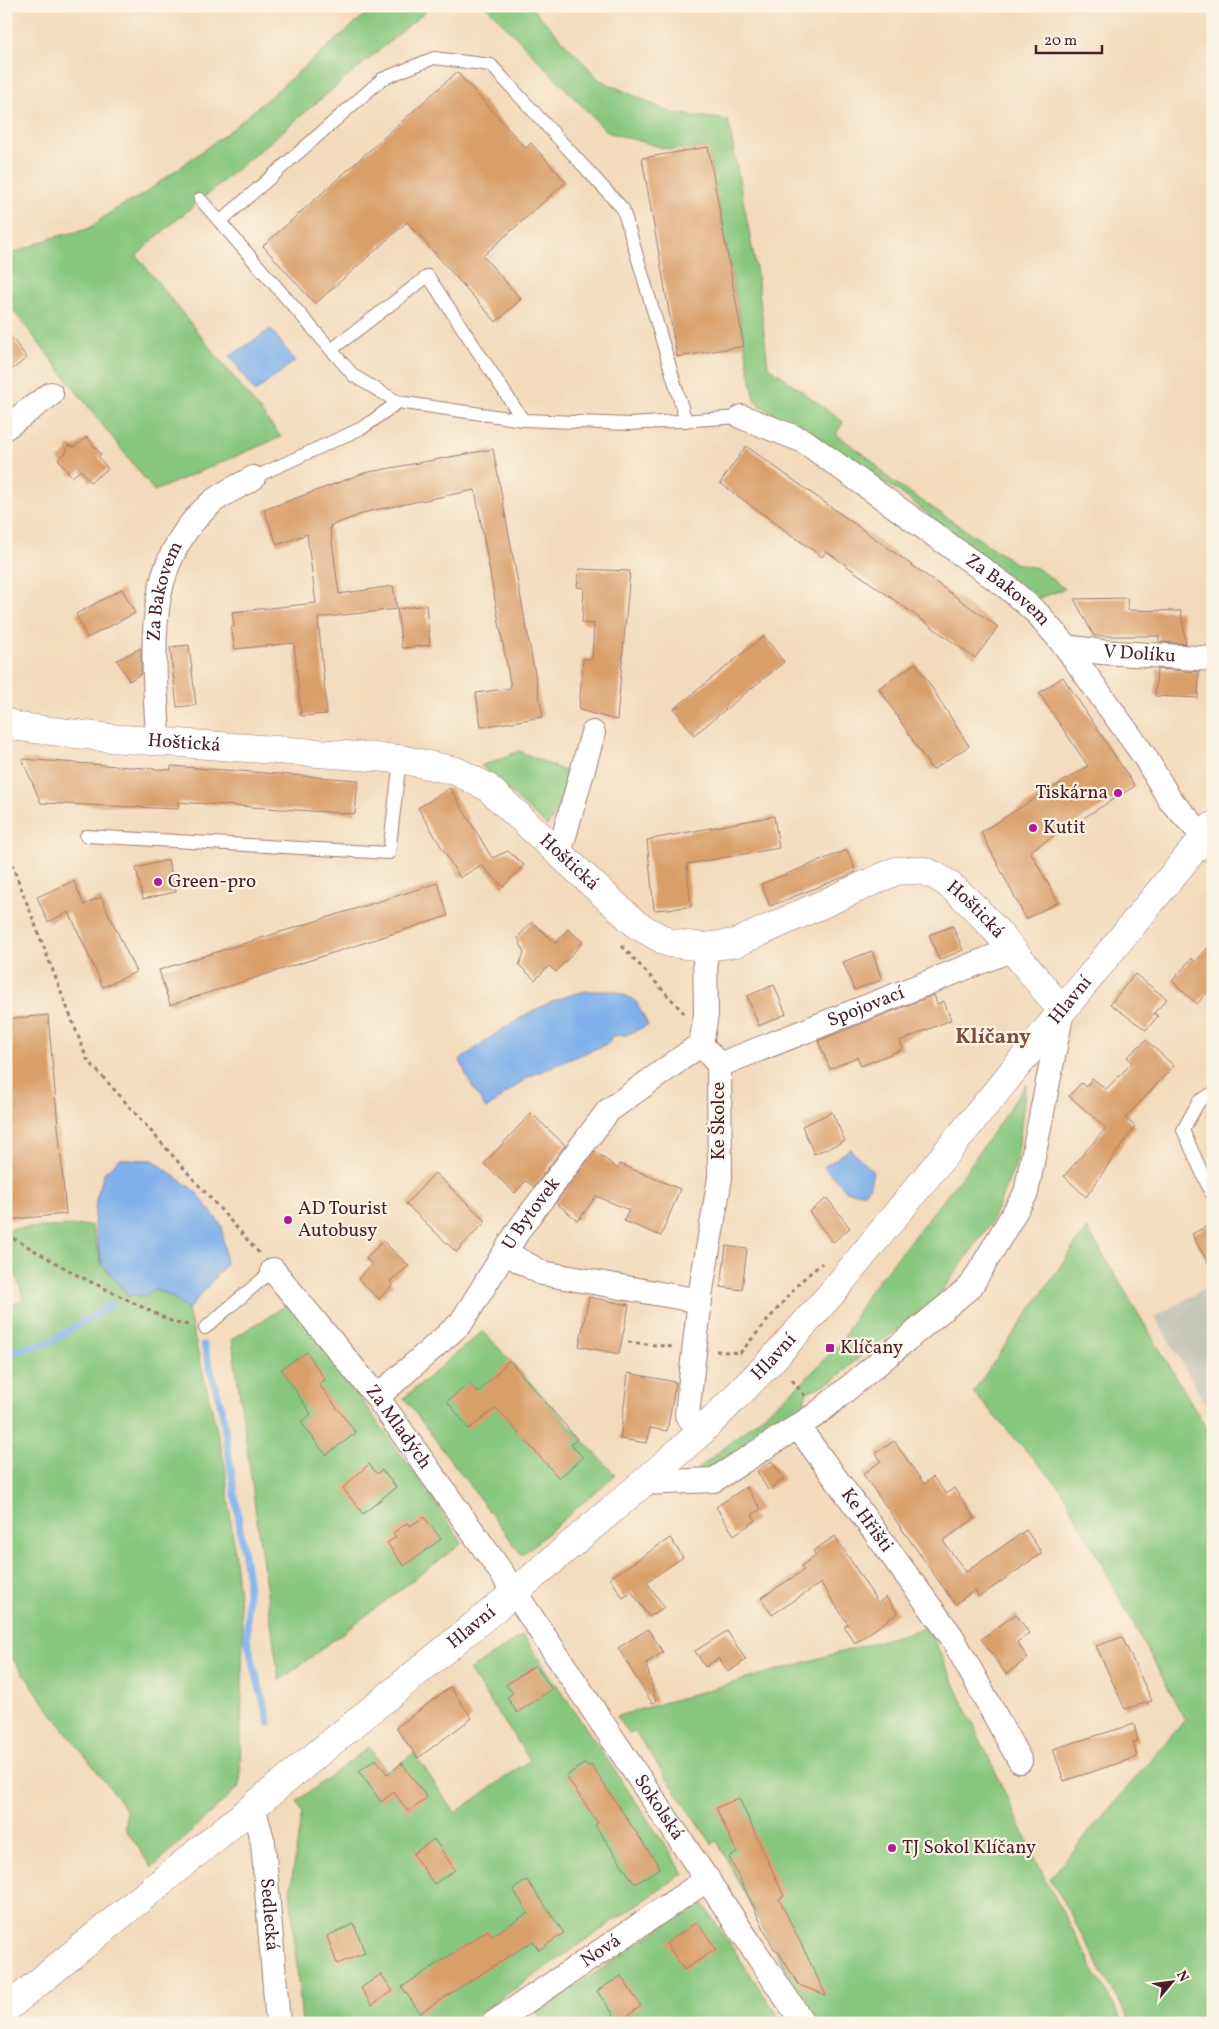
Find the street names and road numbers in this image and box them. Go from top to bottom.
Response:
street label: Za Bakovem [142,537,190,642]
street label: Za Bakovem [960,548,1056,632]
street label: V Dolíku [1103,639,1177,670]
street label: Hoštická [147,728,221,759]
street label: Hoštická [533,828,605,897]
street label: Hoštická [941,875,1010,944]
street label: Hlavní [1043,970,1099,1030]
street label: Spojovací [824,980,908,1034]
street label: Ke Školce [706,1082,732,1160]
street label: U Bytovek [496,1172,567,1255]
street label: Hlavní [746,1328,803,1387]
street label: Za Mladých [359,1379,437,1475]
street label: Ke Hřišti [834,1483,899,1558]
street label: Hlavní [442,1600,502,1655]
street label: Sokolská [627,1769,690,1845]
street label: Sedlecká [253,1877,285,1952]
street label: Nová [576,1928,626,1974]

